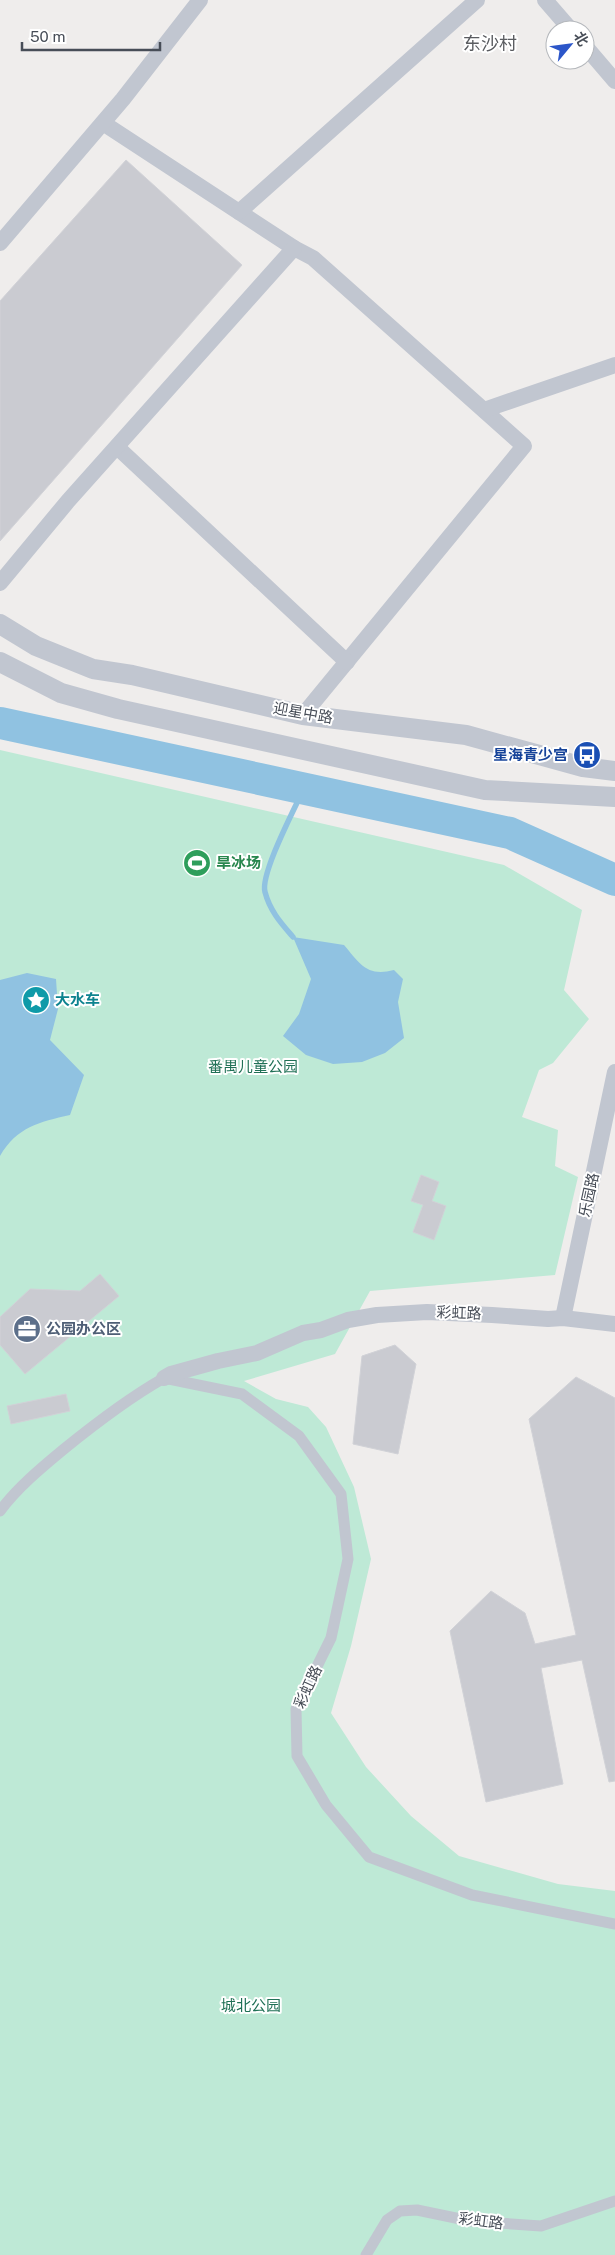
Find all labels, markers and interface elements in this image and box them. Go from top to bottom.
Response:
scale bar [22,20,160,52]
north arrow [545,20,595,70]
text: 50 m [30,28,65,45]
text: 北 [571,29,592,49]
district label: 东沙村 [463,33,517,54]
street label: 迎星中路 [272,699,334,726]
bus stop icon: 星海青少宫 [572,740,602,770]
place label: 星海青少宫 [493,746,568,763]
sports icon: 旱冰场 [182,848,212,878]
place label: 旱冰场 [216,854,261,871]
place icon: 大水车 [21,985,51,1015]
place label: 大水车 [55,991,100,1008]
park label: 番禺儿童公园 [208,1058,298,1075]
street label: 乐园路 [576,1171,602,1219]
street label: 彩虹路 [436,1303,482,1322]
office icon: 公园办公区 [12,1314,42,1344]
place label: 公园办公区 [46,1320,121,1337]
street label: 彩虹路 [290,1663,325,1711]
park label: 城北公园 [221,1997,281,2014]
street label: 彩虹路 [458,2209,504,2232]

